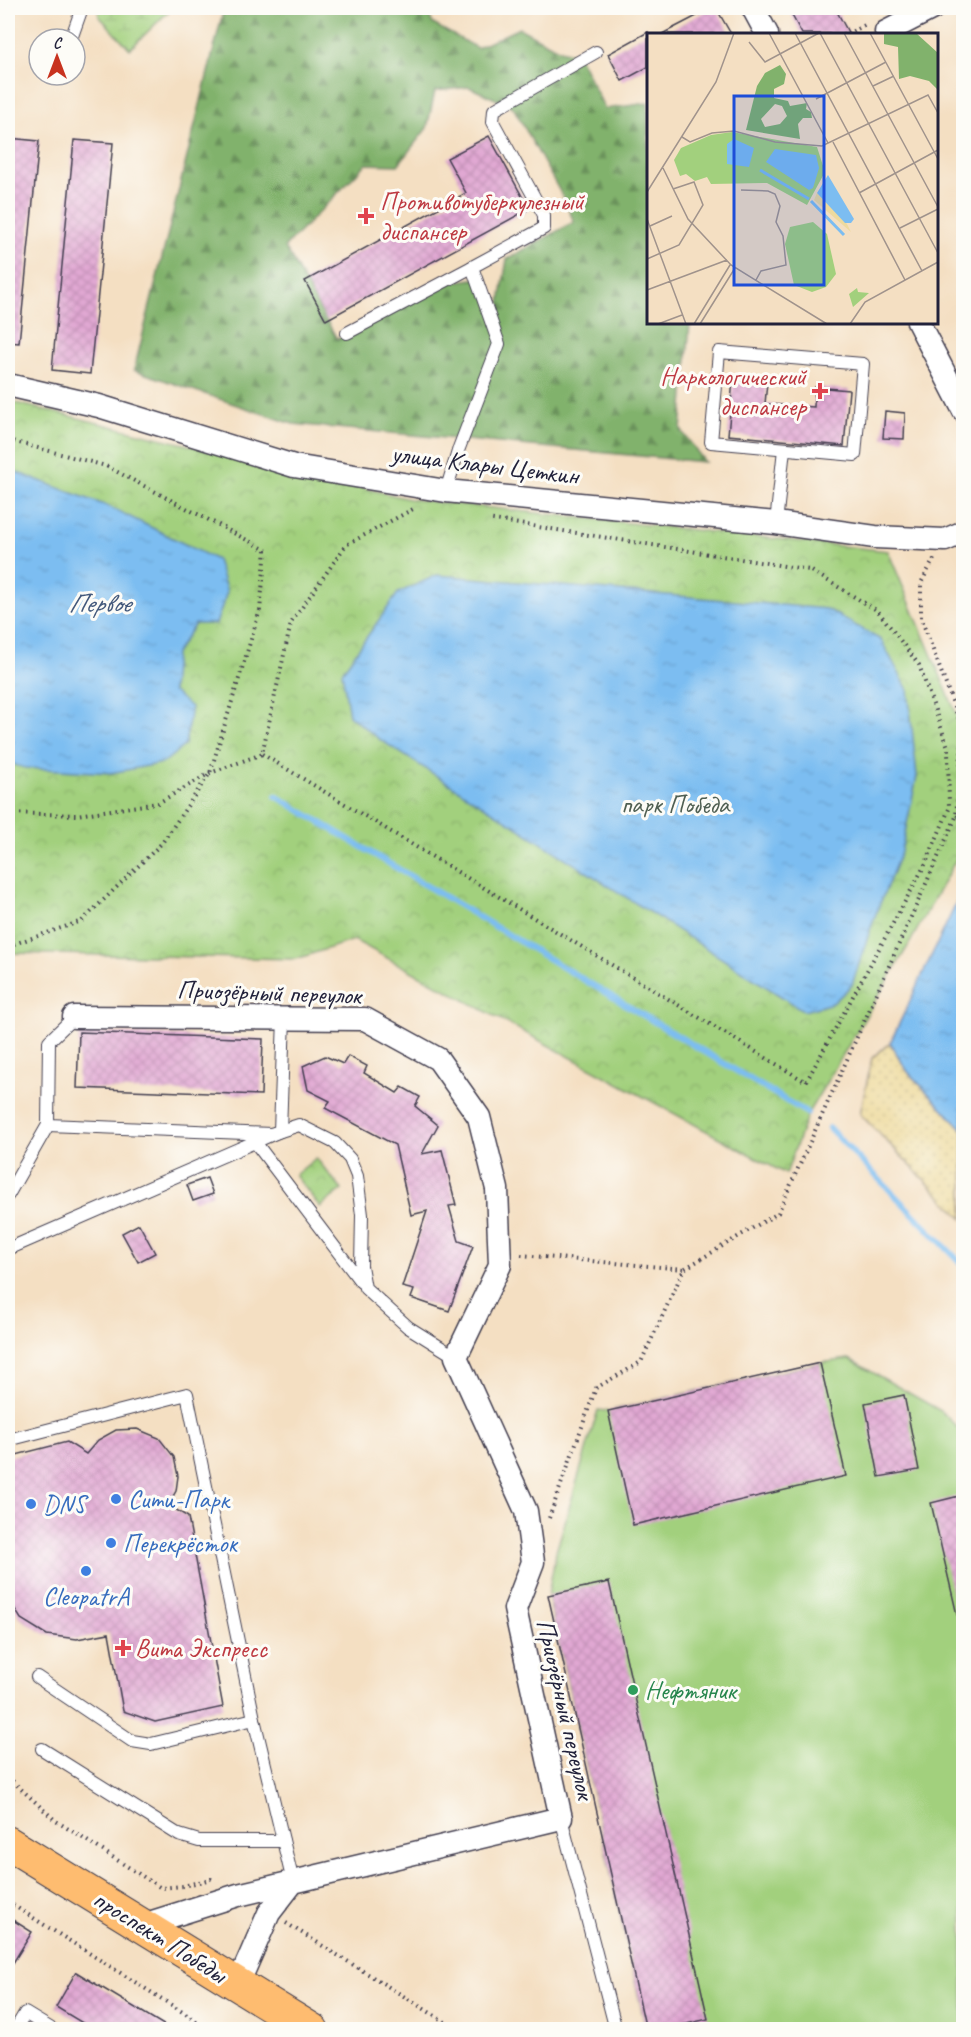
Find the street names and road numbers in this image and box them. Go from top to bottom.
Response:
street label: улица Клары Цеткин [388,436,583,493]
street label: Приозёрный переулок [177,973,364,1012]
street label: Приозёрный переулок [529,1616,603,1805]
street label: проспект Победы [87,1882,234,1992]

